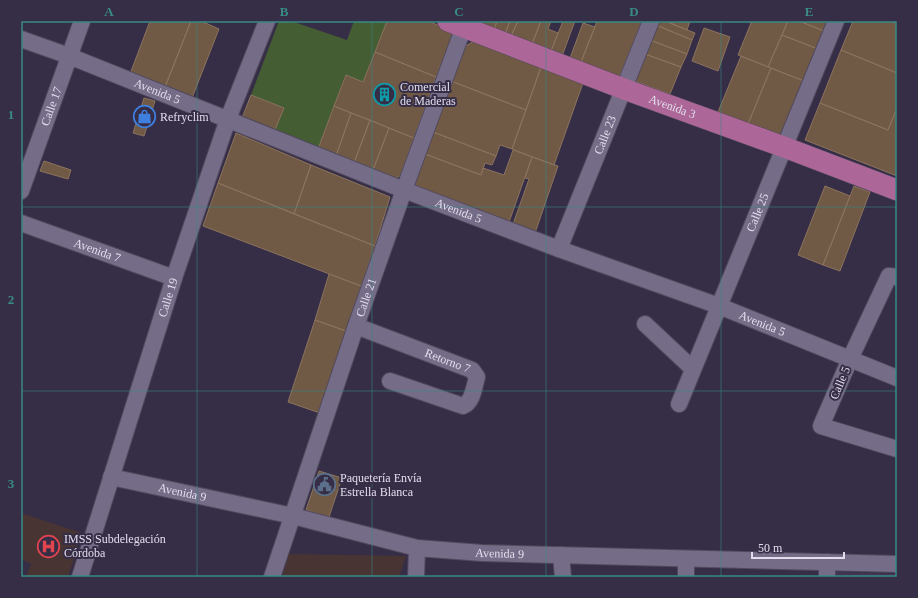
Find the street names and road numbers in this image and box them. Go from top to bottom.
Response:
street label: Avenida 5 [132,76,183,107]
street label: Calle 17 [38,85,65,128]
street label: Avenida 3 [647,92,698,121]
street label: Calle 23 [591,114,619,156]
street label: Calle 25 [743,191,772,234]
street label: Avenida 5 [433,196,484,226]
street label: Avenida 7 [72,236,123,265]
street label: Calle 19 [155,276,181,319]
street label: Calle 21 [353,276,379,319]
street label: Avenida 5 [737,308,787,339]
street label: Retorno 7 [423,346,472,376]
street label: Calle 5 [827,364,853,402]
street label: Avenida 9 [157,480,208,504]
street label: Avenida 9 [475,546,524,561]

